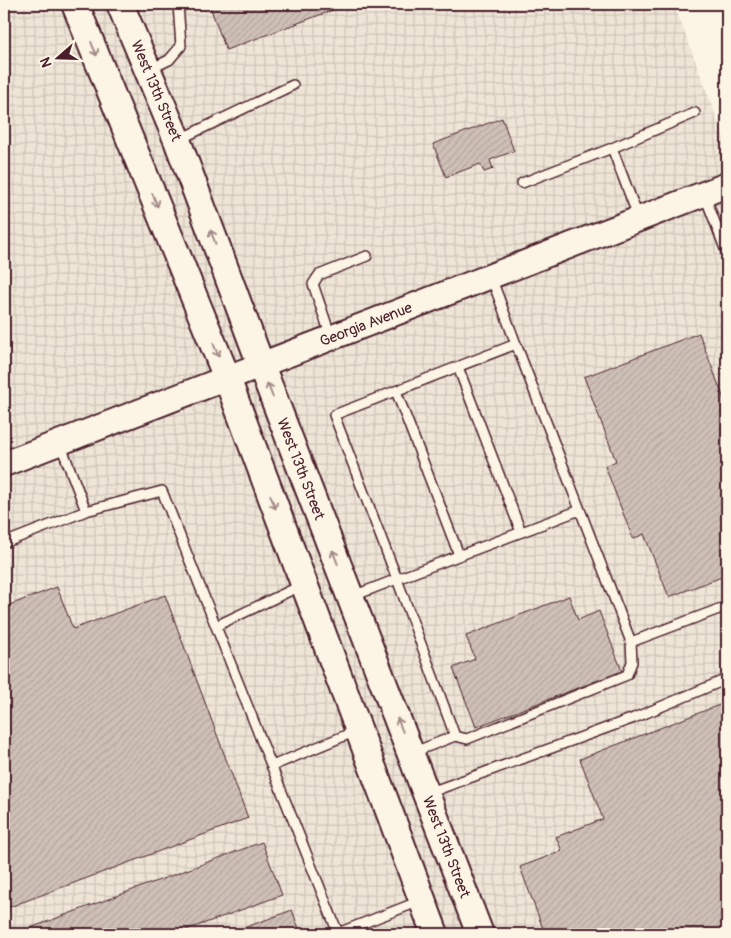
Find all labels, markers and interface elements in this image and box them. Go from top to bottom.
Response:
north arrow [32,32,82,82]
street label: West 13th Street [126,38,186,145]
one-way arrow [89,41,99,56]
text: N [37,55,56,70]
one-way arrow [151,192,160,207]
one-way arrow [208,230,217,245]
street label: Georgia Avenue [317,298,416,351]
one-way arrow [211,342,221,357]
one-way arrow [265,382,274,397]
street label: West 13th Street [272,416,329,524]
one-way arrow [269,494,279,509]
one-way arrow [330,550,339,566]
one-way arrow [395,718,405,733]
street label: West 13th Street [418,793,475,902]

